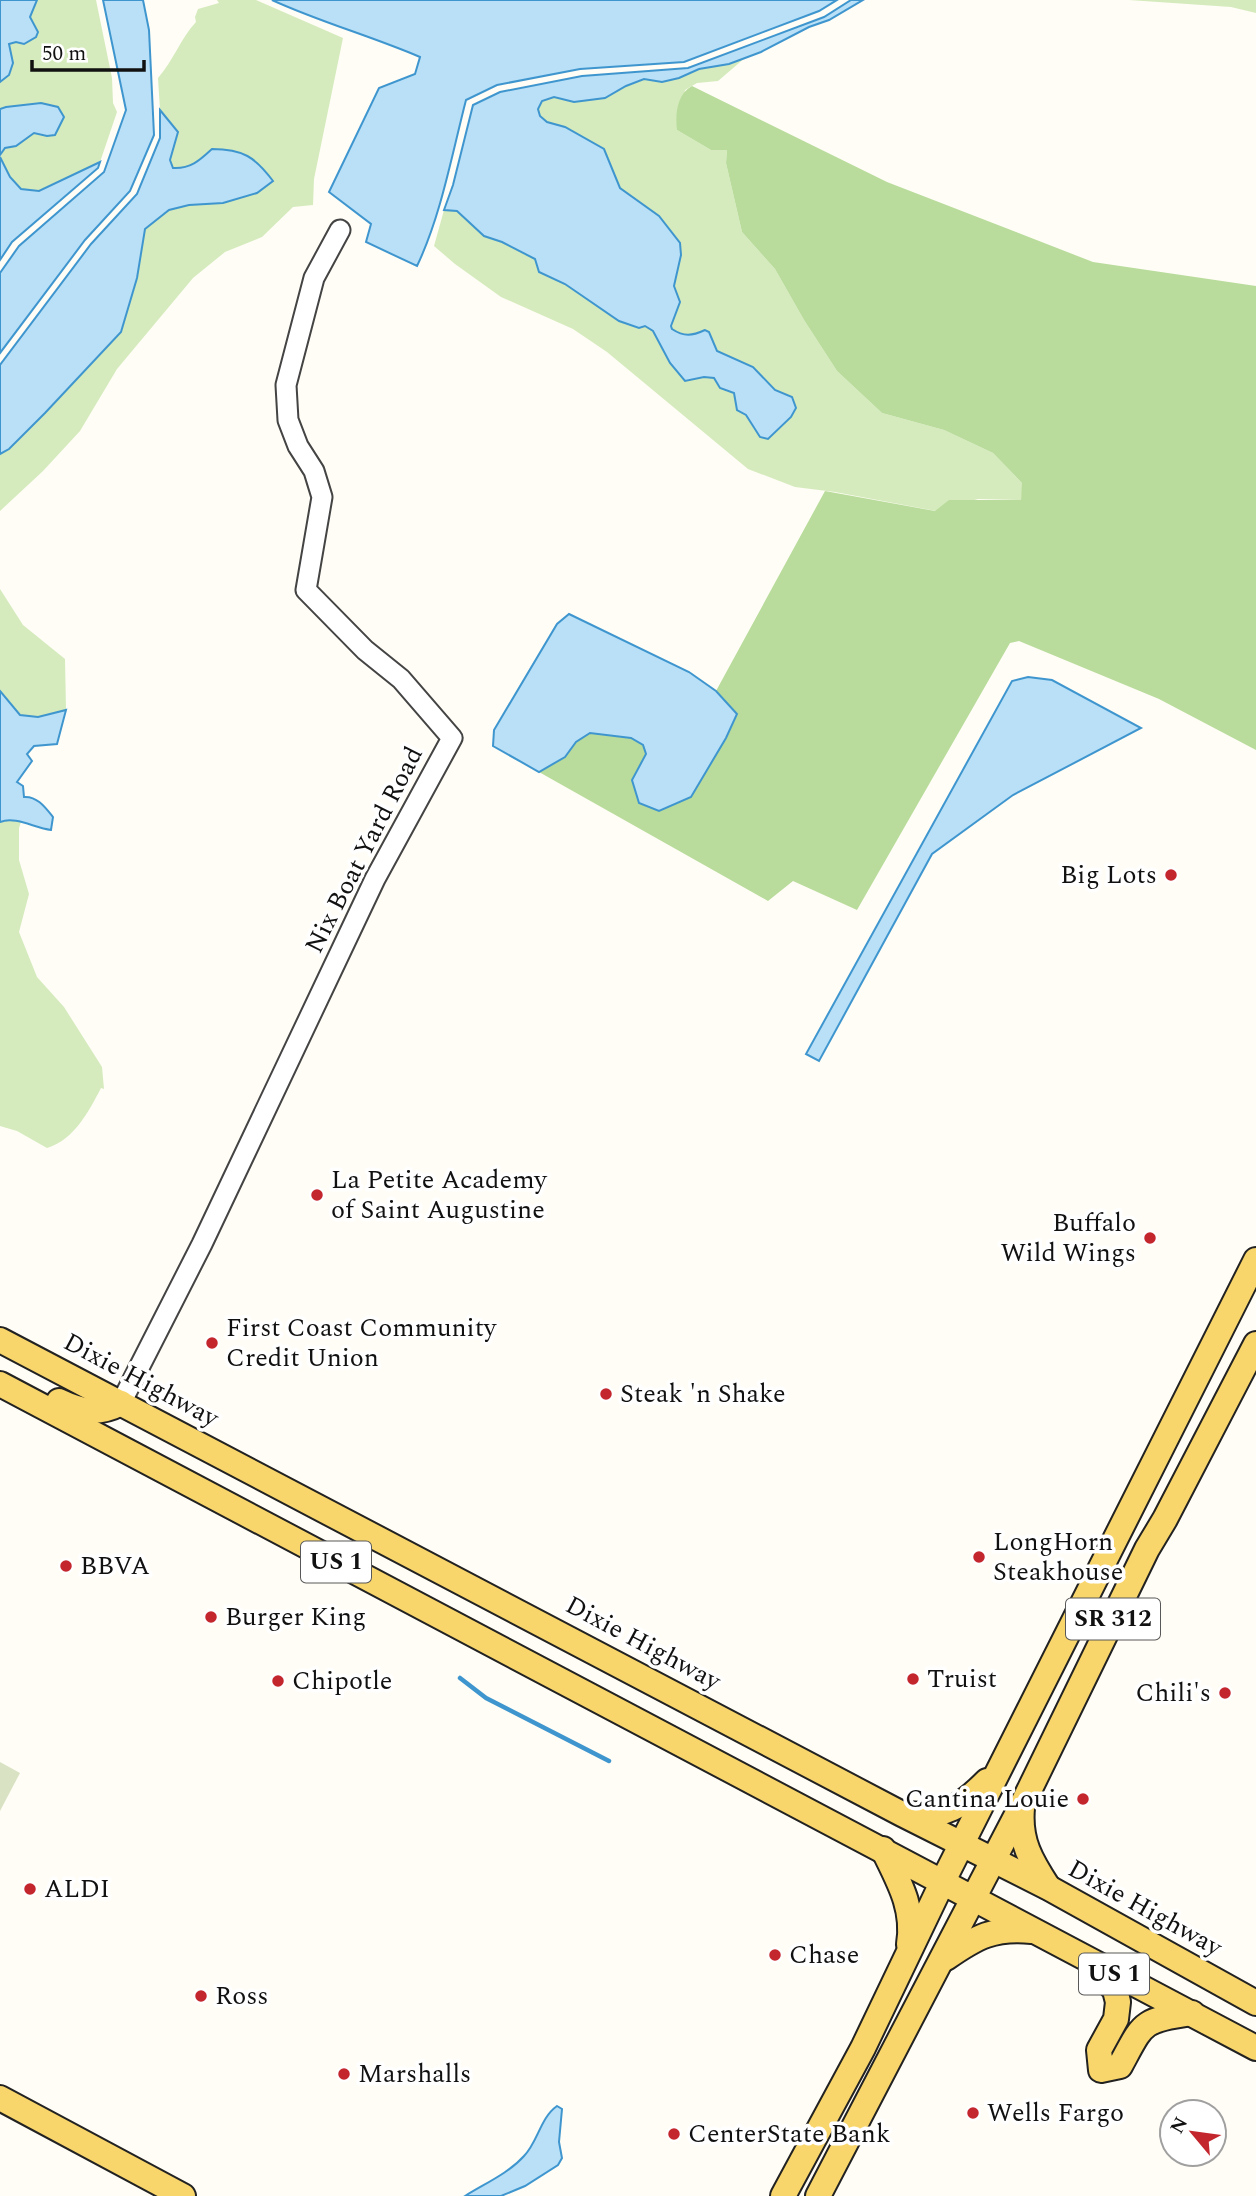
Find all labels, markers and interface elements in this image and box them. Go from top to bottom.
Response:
scale bar [32,28,144,72]
text: 50 m [42,38,86,70]
street label: Nix Boat Yard Road [294,739,434,961]
place label: Big Lots [1060,855,1157,895]
marker: Big Lots [1163,867,1179,883]
place label: La Petite Academy of Saint Augustine [331,1160,548,1230]
marker: La Petite Academy of Saint Augustine [309,1187,325,1203]
place label: Buffalo Wild Wings [1000,1203,1136,1273]
marker: Buffalo Wild Wings [1142,1230,1158,1246]
place label: First Coast Community Credit Union [226,1308,498,1378]
street label: Dixie Highway [56,1322,227,1439]
marker: First Coast Community Credit Union [204,1335,220,1351]
place label: Steak 'n Shake [620,1374,786,1414]
marker: Steak 'n Shake [598,1386,614,1402]
place label: LongHorn Steakhouse [993,1522,1123,1592]
road number: US 1 [301,1542,371,1582]
place label: BBVA [80,1546,150,1586]
marker: LongHorn Steakhouse [971,1549,987,1565]
marker: BBVA [58,1558,74,1574]
street label: Dixie Highway [558,1585,729,1702]
place label: Burger King [225,1597,366,1637]
road number: SR 312 [1066,1598,1160,1639]
marker: Burger King [203,1609,219,1625]
place label: Truist [927,1659,997,1699]
place label: Chipotle [292,1661,392,1701]
marker: Truist [905,1671,921,1687]
marker: Chipotle [270,1673,286,1689]
place label: Chili's [1135,1673,1211,1713]
marker: Chili's [1217,1685,1233,1701]
place label: Cantina Louie [905,1779,1069,1819]
marker: Cantina Louie [1075,1791,1091,1807]
street label: Dixie Highway [1060,1849,1231,1968]
place label: ALDI [44,1869,110,1909]
marker: ALDI [22,1881,38,1897]
place label: Chase [789,1935,859,1975]
marker: Chase [767,1947,783,1963]
road number: US 1 [1079,1954,1149,1994]
place label: Ross [215,1976,268,2016]
marker: Ross [193,1988,209,2004]
place label: Marshalls [358,2054,471,2094]
marker: Marshalls [336,2066,352,2082]
place label: Wells Fargo [987,2093,1124,2133]
north arrow [1158,2098,1228,2168]
marker: Wells Fargo [965,2105,981,2121]
text: N [1163,2112,1196,2139]
place label: CenterState Bank [688,2114,890,2154]
marker: CenterState Bank [666,2126,682,2142]

